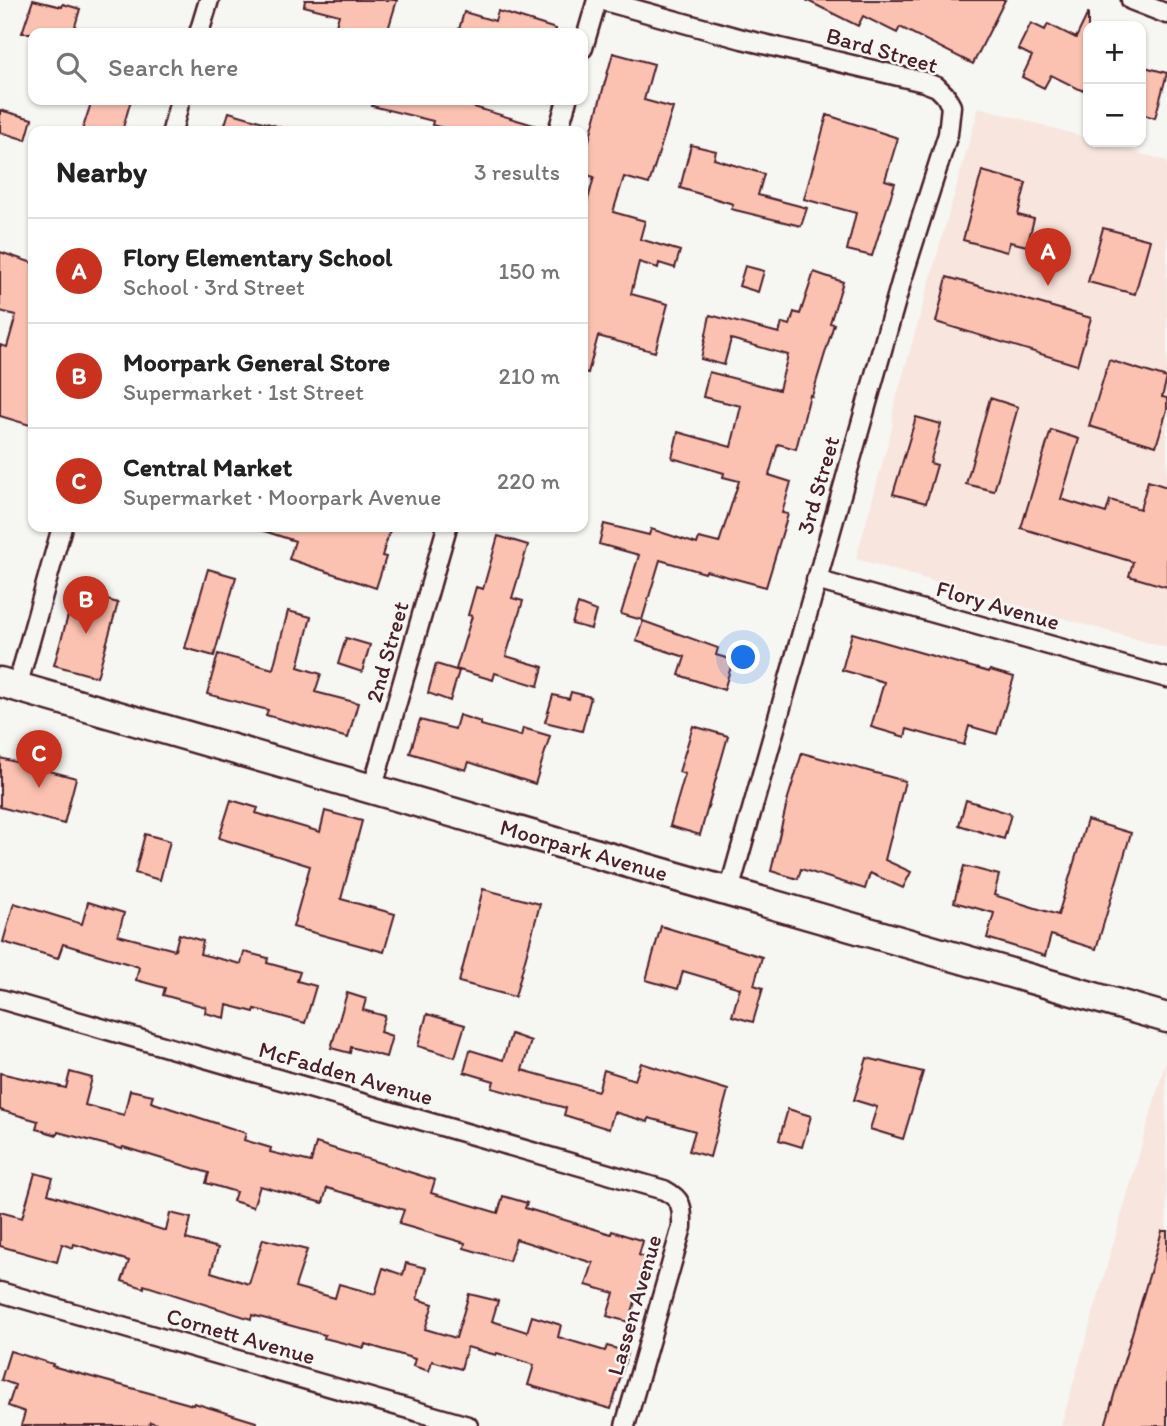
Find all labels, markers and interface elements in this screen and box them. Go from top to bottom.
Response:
street label: Bard Street [823,21,941,79]
map controls [1083,21,1146,147]
button: + [1083,21,1146,84]
search box [28,28,588,105]
icon: search [52,48,90,86]
text: Search here [108,51,238,83]
button: − [1083,84,1146,147]
text: Nearby [56,153,147,190]
text: 3 results [474,158,560,186]
pin: A [1025,228,1071,286]
text: Flory Elementary School [123,241,392,273]
text: A [72,257,86,285]
text: 150 m [499,257,560,285]
text: School · 3rd Street [123,273,305,301]
text: Moorpark General Store [123,346,390,378]
text: B [72,362,86,390]
text: 210 m [499,362,560,390]
text: Supermarket · 1st Street [123,378,364,406]
street label: 3rd Street [791,433,845,537]
text: Central Market [123,451,292,483]
text: C [72,467,86,495]
text: 220 m [497,467,560,495]
text: Supermarket · Moorpark Avenue [123,483,441,511]
street label: Flory Avenue [933,574,1063,636]
pin: B [63,576,109,634]
street label: 2nd Street [359,598,415,706]
your location [726,640,760,674]
pin: C [16,730,62,788]
street label: Moorpark Avenue [497,813,671,887]
street label: McFadden Avenue [256,1035,436,1111]
street label: Lassen Avenue [601,1231,667,1379]
street label: Cornett Avenue [163,1301,319,1371]

